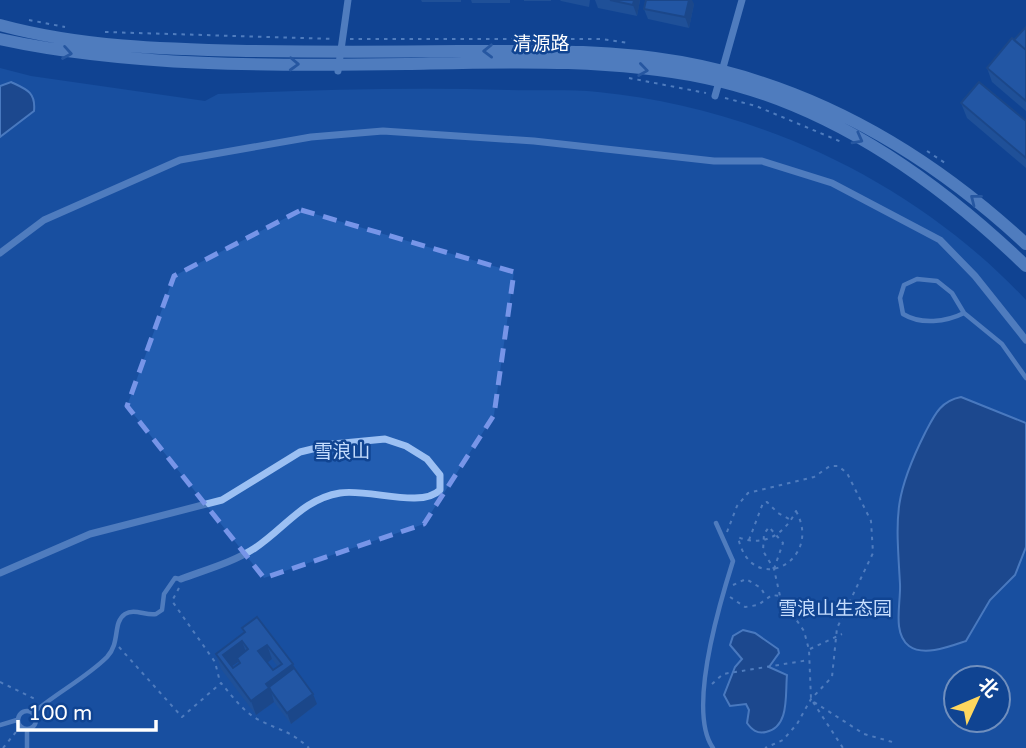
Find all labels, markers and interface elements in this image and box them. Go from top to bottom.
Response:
street label: 清源路 [512,33,570,55]
one-way arrow [482,43,492,59]
one-way arrow [61,44,73,59]
one-way arrow [289,56,300,71]
one-way arrow [638,62,649,77]
one-way arrow [851,131,864,144]
one-way arrow [971,194,983,207]
park label: 雪浪山 [313,441,371,463]
park label: 雪浪山生态园 [778,598,892,620]
north arrow [942,664,1012,734]
text: 北 [974,673,1003,702]
scale bar [18,688,156,732]
text: 100 m [28,701,92,726]

